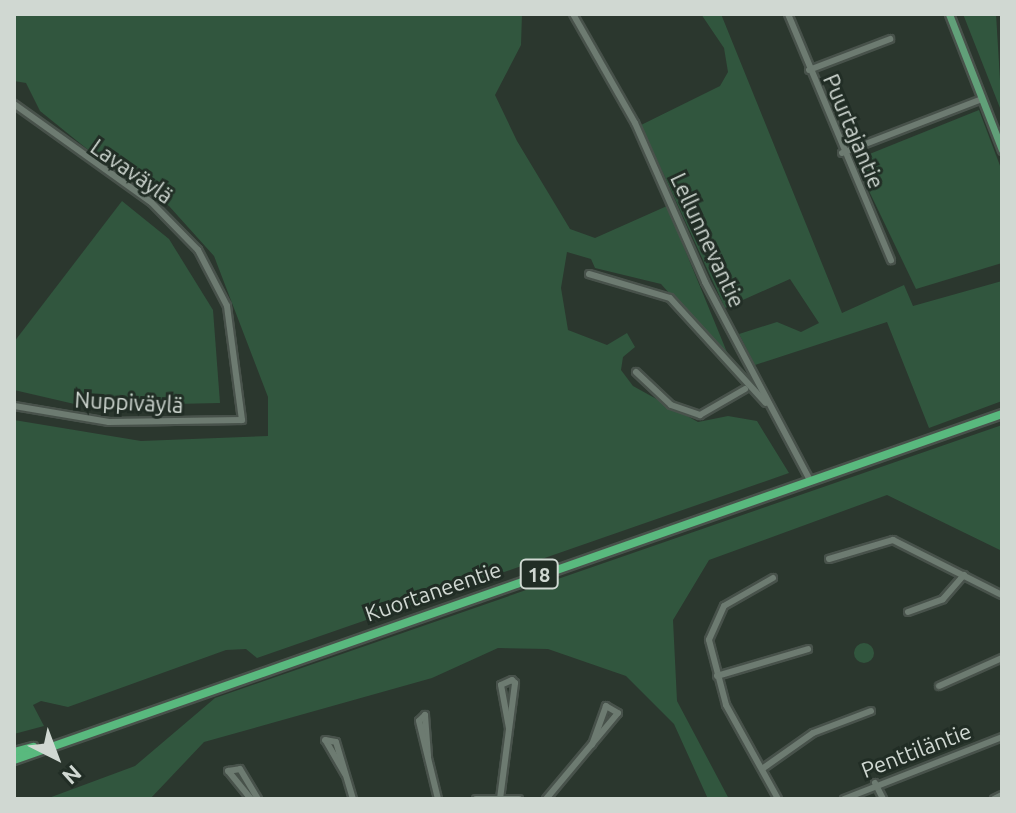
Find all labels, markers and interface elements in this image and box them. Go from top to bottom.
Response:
street label: Puurtajantie [818,70,890,192]
street label: Lavaväylä [86,133,178,209]
street label: Lellunnevantie [665,169,751,311]
street label: Nuppiväylä [74,386,184,418]
street label: Kuortaneentie [361,555,505,627]
road number: 18 [519,558,559,590]
north arrow [16,717,96,797]
street label: Penttiläntie [857,717,975,783]
text: N [58,760,87,790]

